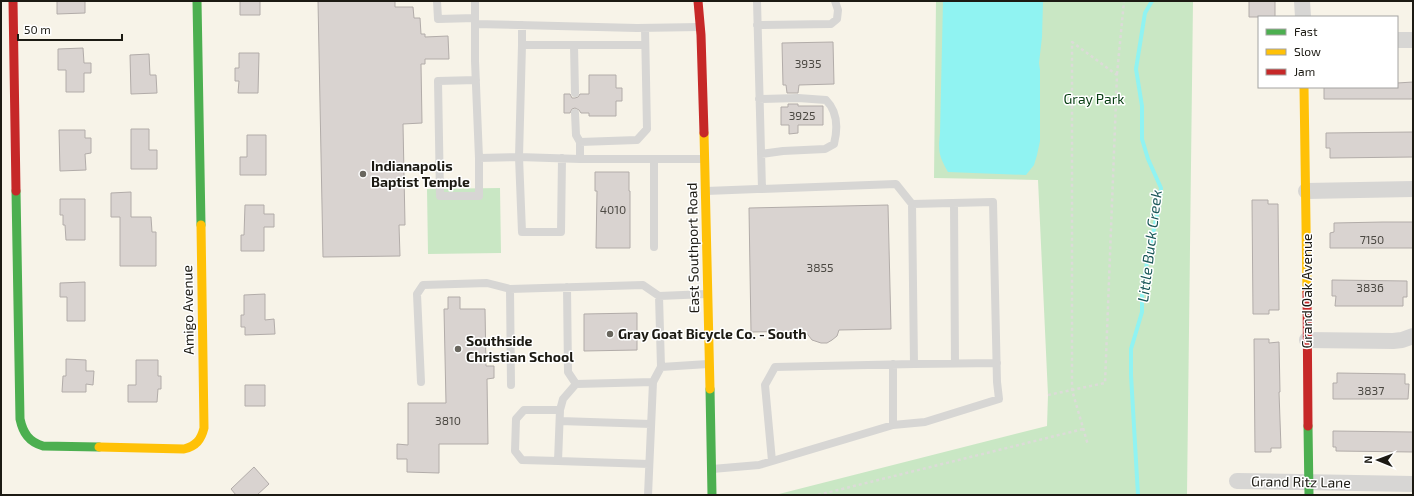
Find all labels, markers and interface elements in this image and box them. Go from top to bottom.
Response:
scale bar [18,16,122,42]
legend [1258,16,1398,88]
text: 50 m [24,22,51,36]
text: Fast [1294,24,1318,38]
text: Slow [1294,44,1321,58]
house number: 3935 [795,56,821,70]
text: Jam [1294,64,1315,78]
park label: Gray Park [1064,90,1124,107]
house number: 3925 [789,108,815,122]
place label: Indianapolis Baptist Temple [371,157,470,190]
marker: Indianapolis Baptist Temple [358,169,368,179]
street label: East Southport Road [683,183,702,314]
water label: Little Buck Creek [1133,189,1165,303]
house number: 4010 [600,202,626,216]
house number: 7150 [1360,232,1384,246]
street label: Grand Oak Avenue [1298,233,1315,349]
house number: 3855 [807,260,833,274]
street label: Amigo Avenue [178,265,197,355]
house number: 3836 [1356,280,1384,294]
place label: Gray Goat Bicycle Co. - South [618,325,807,342]
marker: Gray Goat Bicycle Co. - South [605,329,615,339]
place label: Southside Christian School [466,332,574,365]
marker: Southside Christian School [453,344,463,354]
house number: 3837 [1358,383,1384,397]
house number: 3810 [435,413,461,427]
north arrow [1358,440,1398,480]
text: N [1361,456,1374,464]
street label: Grand Ritz Lane [1251,472,1351,491]

